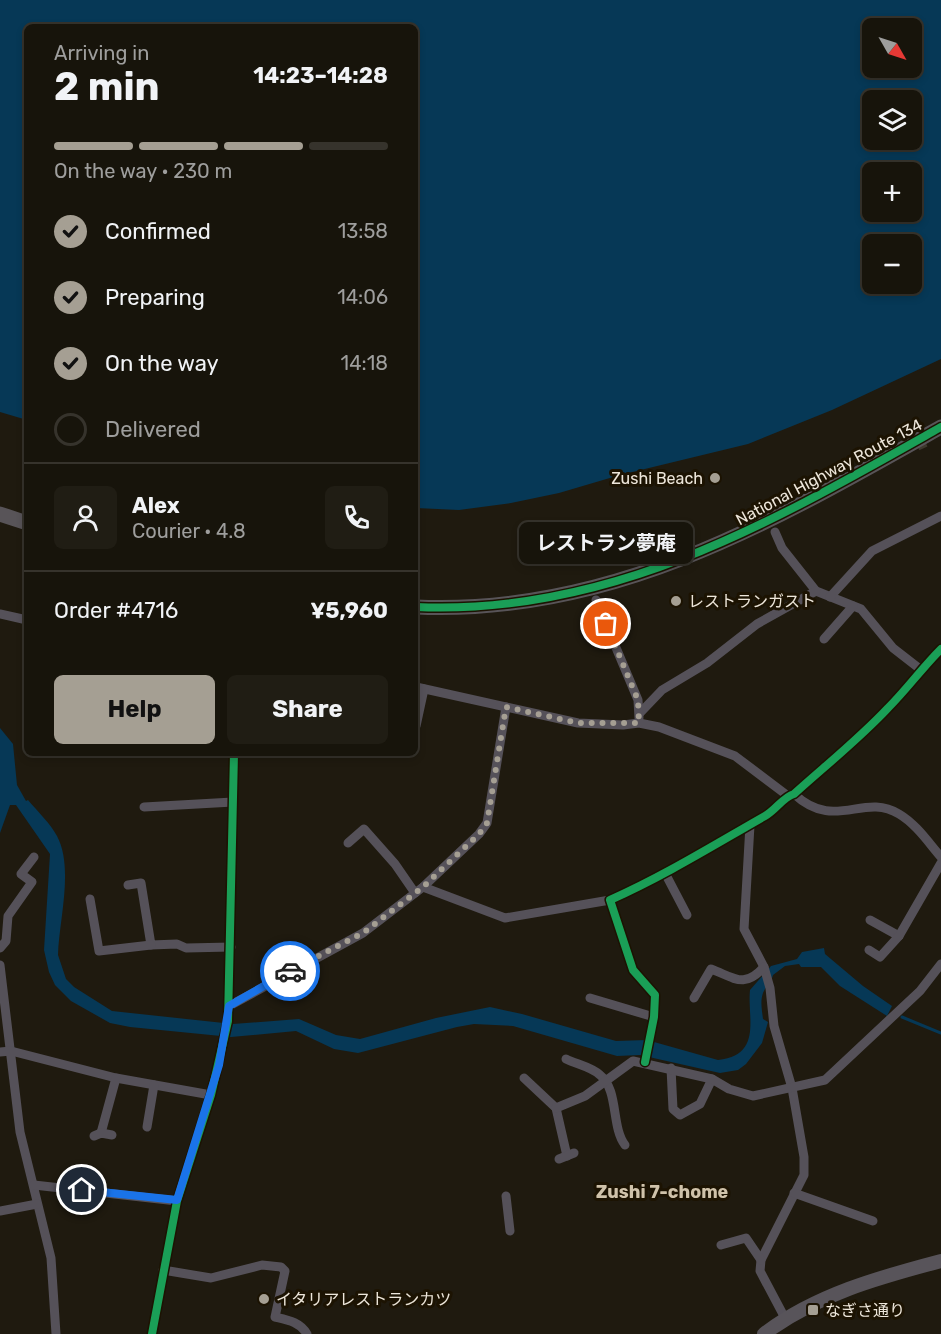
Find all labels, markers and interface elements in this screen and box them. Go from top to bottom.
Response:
north arrow [862,18,922,78]
map controls [862,18,922,294]
text: Arriving in [54,41,149,65]
text: 14:23–14:28 [253,62,388,89]
text: 2 min [54,64,160,110]
button: layers [862,90,922,150]
text: On the way · 230 m [54,159,232,183]
button: + [862,162,922,222]
icon: check [54,215,87,248]
text: Confirmed [105,218,211,245]
text: 13:58 [338,219,388,243]
button: − [862,234,922,294]
icon: check [54,281,87,314]
text: Preparing [105,284,205,311]
text: 14:06 [337,285,388,309]
icon: check [54,347,87,380]
text: On the way [105,350,219,377]
text: 14:18 [341,351,388,375]
street label: National Highway Route 134 [733,415,925,529]
text: Delivered [105,416,201,443]
place label: Zushi Beach [611,469,703,488]
marker: Zushi Beach [708,471,722,485]
button: person [54,486,117,549]
button: phone [325,486,388,549]
text: Alex [132,492,180,519]
text: Courier · 4.8 [132,519,246,543]
callout: レストラン夢庵 [519,522,693,564]
text: レストラン夢庵 [536,531,676,555]
place label: レストランガスト [688,592,816,611]
marker: レストランガスト [669,594,683,608]
text: Order #4716 [54,597,178,624]
text: ¥5,960 [310,597,388,624]
pin [580,598,631,649]
icon: bag [589,607,622,640]
button: Help [54,675,215,744]
button: Share [227,675,388,744]
courier [260,941,320,1001]
icon: car [274,955,307,988]
pin [56,1164,107,1215]
icon: home [65,1173,98,1206]
district label: Zushi 7-chome [596,1181,729,1203]
place label: イタリアレストランカツ [276,1290,451,1309]
marker: イタリアレストランカツ [257,1292,271,1306]
place label: なぎさ通り [825,1301,905,1320]
marker: なぎさ通り [806,1303,820,1317]

